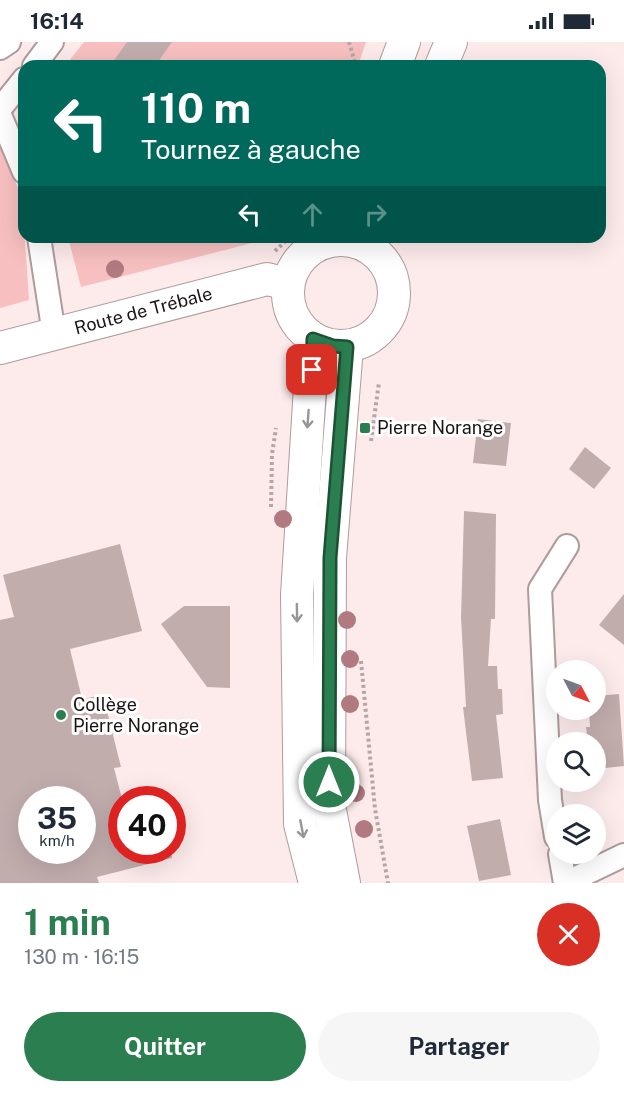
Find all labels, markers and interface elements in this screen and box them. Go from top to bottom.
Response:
text: 16:14 [30,8,84,34]
text: 110 m [141,83,251,132]
icon: left [42,84,120,162]
text: Tournez à gauche [141,133,361,165]
icon: left [233,198,266,231]
icon: ahead [296,198,329,231]
icon: right [359,198,392,231]
street label: Route de Trébale [72,283,214,338]
pin [286,344,337,395]
icon: arrive [295,353,328,386]
one-way arrow [303,408,314,428]
place label: Pierre Norange [377,417,503,438]
marker: Pierre Norange [358,421,372,435]
one-way arrow [291,603,303,623]
north arrow [546,660,606,720]
map controls [546,660,606,864]
place label: Collège Pierre Norange [73,694,199,736]
marker: Collège Pierre Norange [54,708,68,722]
button: search [546,732,606,792]
position arrow [297,750,361,814]
speed limit sign: 40 [108,786,186,864]
text: 35 [37,800,77,836]
button: layers [546,804,606,864]
one-way arrow [296,819,308,838]
text: km/h [39,832,75,849]
text: 1 min [24,901,111,943]
button: close [537,903,600,966]
text: 130 m · 16:15 [24,945,139,969]
button: Quitter [24,1012,306,1081]
button: Partager [318,1012,600,1081]

